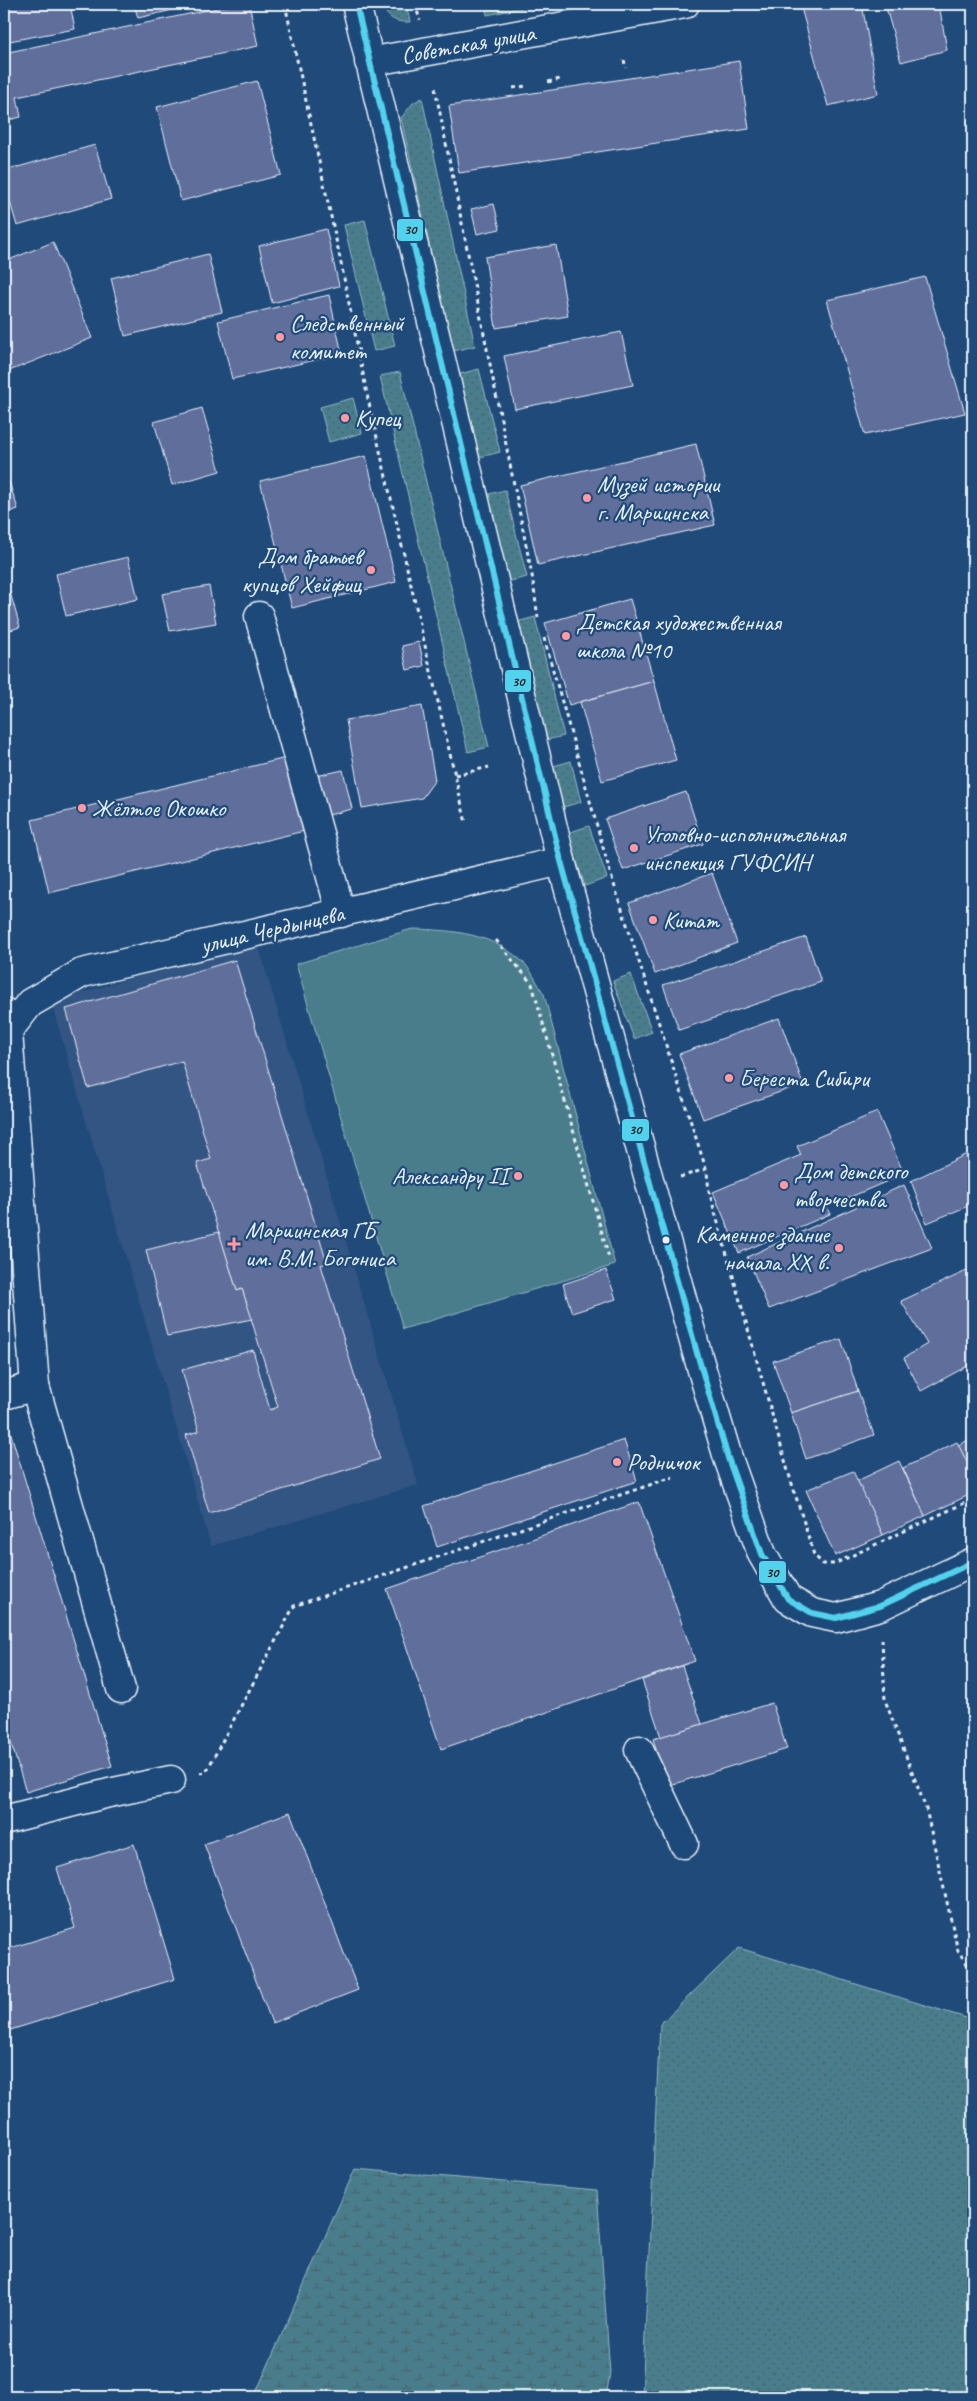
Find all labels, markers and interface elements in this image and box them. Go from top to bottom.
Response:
street label: Советская улица [399,17,539,71]
line badge: 30 [396,218,424,242]
text: 30 [404,221,418,238]
place label: Следственный комитет [290,308,406,366]
marker: Следственный комитет [274,331,286,343]
place label: Купец [355,403,402,433]
marker: Купец [339,412,351,424]
place label: Музей истории г. Мариинска [597,469,722,527]
marker: Музей истории г. Мариинска [581,492,593,504]
place label: Дом братьев купцов Хейфиц [241,541,366,599]
marker: Дом братьев купцов Хейфиц [365,564,377,576]
place label: Детская художественная школа №10 [576,607,783,665]
marker: Детская художественная школа №10 [560,630,572,642]
line badge: 30 [504,669,532,693]
text: 30 [512,673,526,690]
place label: Жёлтое Окошко [92,793,227,823]
marker: Жёлтое Окошко [76,802,88,814]
place label: Уголовно-исполнительная инспекция ГУФСИН [644,819,847,877]
marker: Уголовно-исполнительная инспекция ГУФСИН [628,842,640,854]
street label: улица Чердынцева [195,898,348,961]
place label: Китат [663,905,720,935]
marker: Китат [647,914,659,926]
place label: Береста Сибири [739,1063,871,1093]
marker: Береста Сибири [723,1072,735,1084]
line badge: 30 [621,1118,650,1142]
text: 30 [629,1121,643,1138]
place label: Дом детского творчества [794,1156,909,1214]
place label: Александру II [392,1161,513,1191]
marker: Александру II [512,1170,524,1182]
marker: Дом детского творчества [778,1179,790,1191]
place label: Мариинская ГБ им. В.М. Богониса [245,1215,397,1273]
place label: Каменное здание начала XX в. [695,1219,831,1277]
unlabelled marker [661,1235,671,1245]
marker: Мариинская ГБ им. В.М. Богониса [227,1237,241,1251]
marker: Каменное здание начала XX в. [833,1242,845,1254]
place label: Родничок [627,1447,702,1477]
marker: Родничок [611,1456,623,1468]
line badge: 30 [758,1560,787,1584]
text: 30 [766,1564,780,1581]

